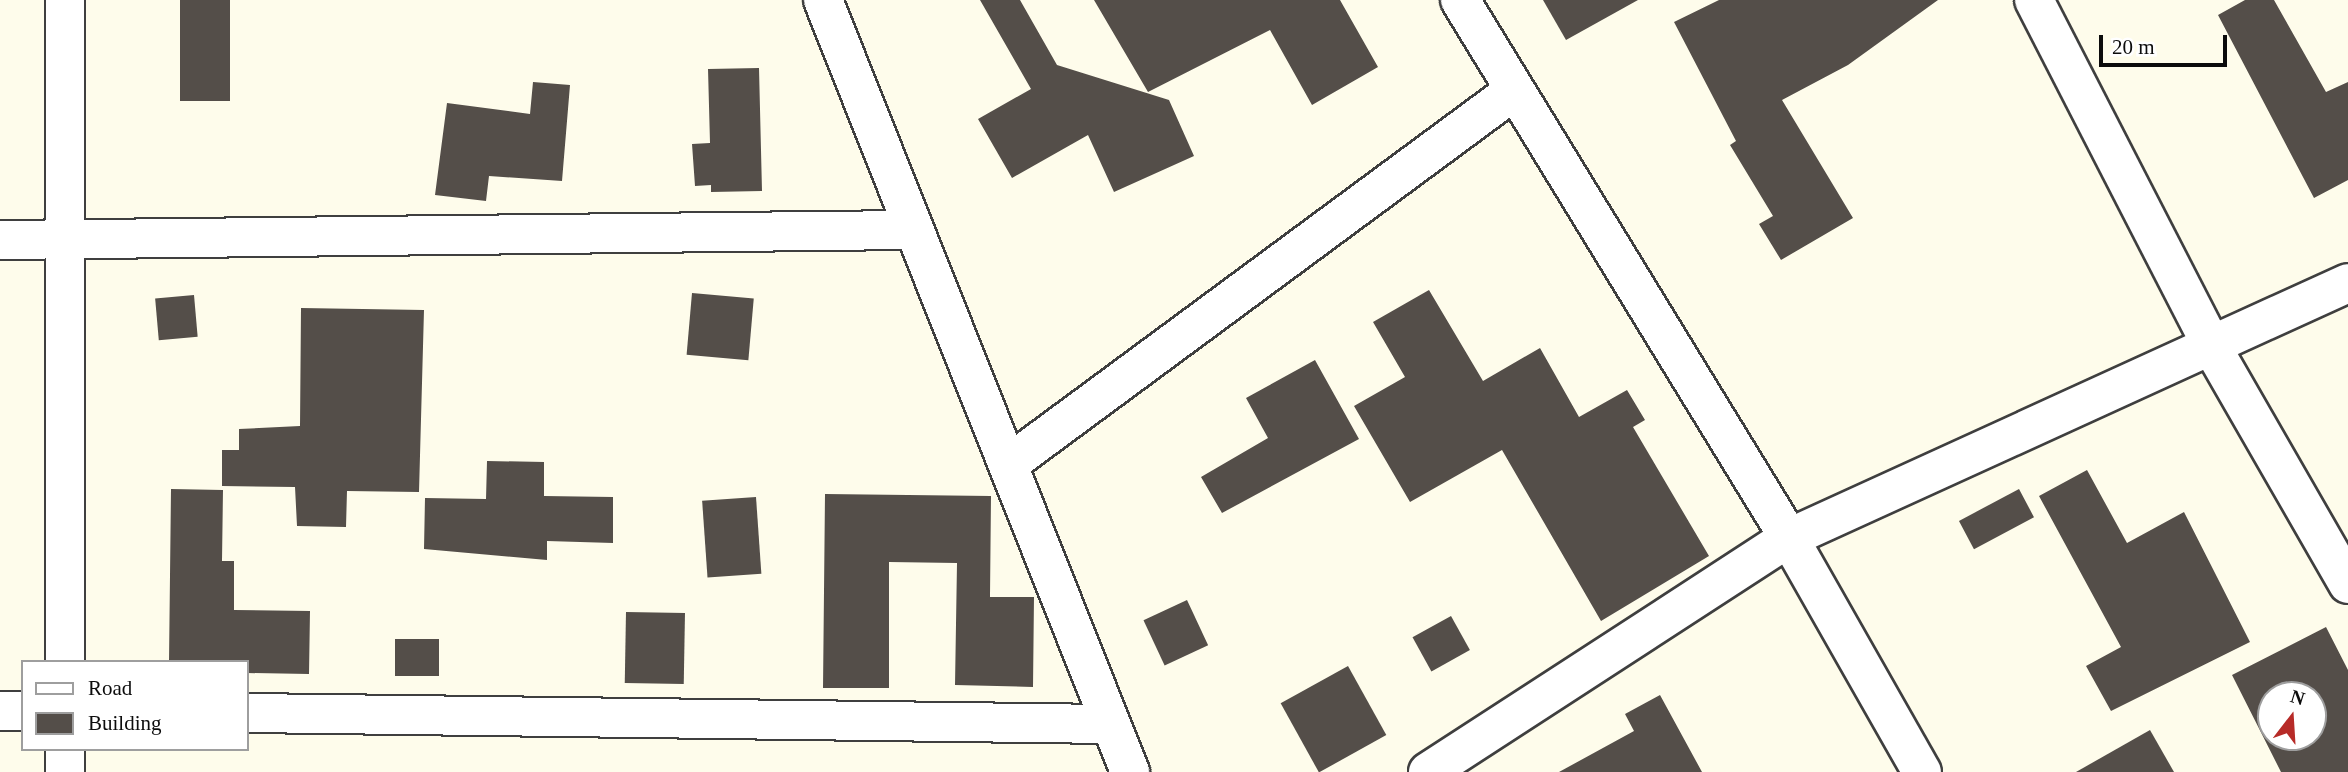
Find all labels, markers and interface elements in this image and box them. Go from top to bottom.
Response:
scale bar [2103,21,2231,65]
text: 20 m [2112,35,2155,59]
legend [21,660,248,751]
text: Road [88,676,132,700]
north arrow [2257,681,2327,751]
text: N [2288,685,2307,709]
text: Building [88,711,162,735]

